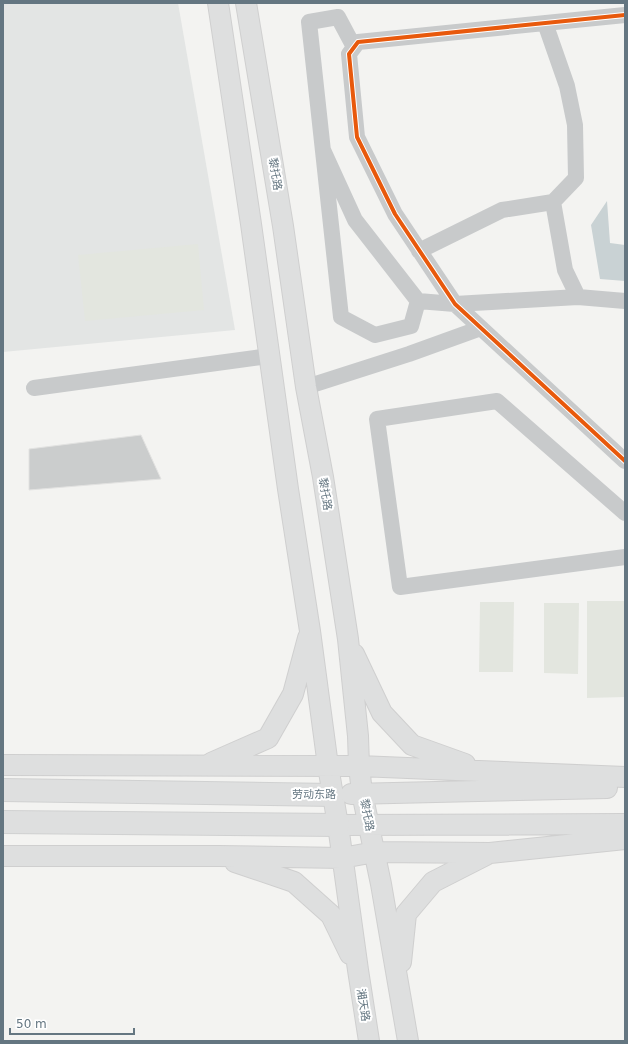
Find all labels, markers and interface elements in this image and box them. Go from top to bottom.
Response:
street label: 黎托路 [266,157,284,191]
street label: 黎托路 [316,477,334,511]
street label: 劳动东路 [292,788,336,801]
street label: 黎托路 [357,798,377,832]
street label: 湘天路 [354,988,372,1022]
scale bar [10,1010,134,1036]
text: 50 m [16,1017,47,1031]

